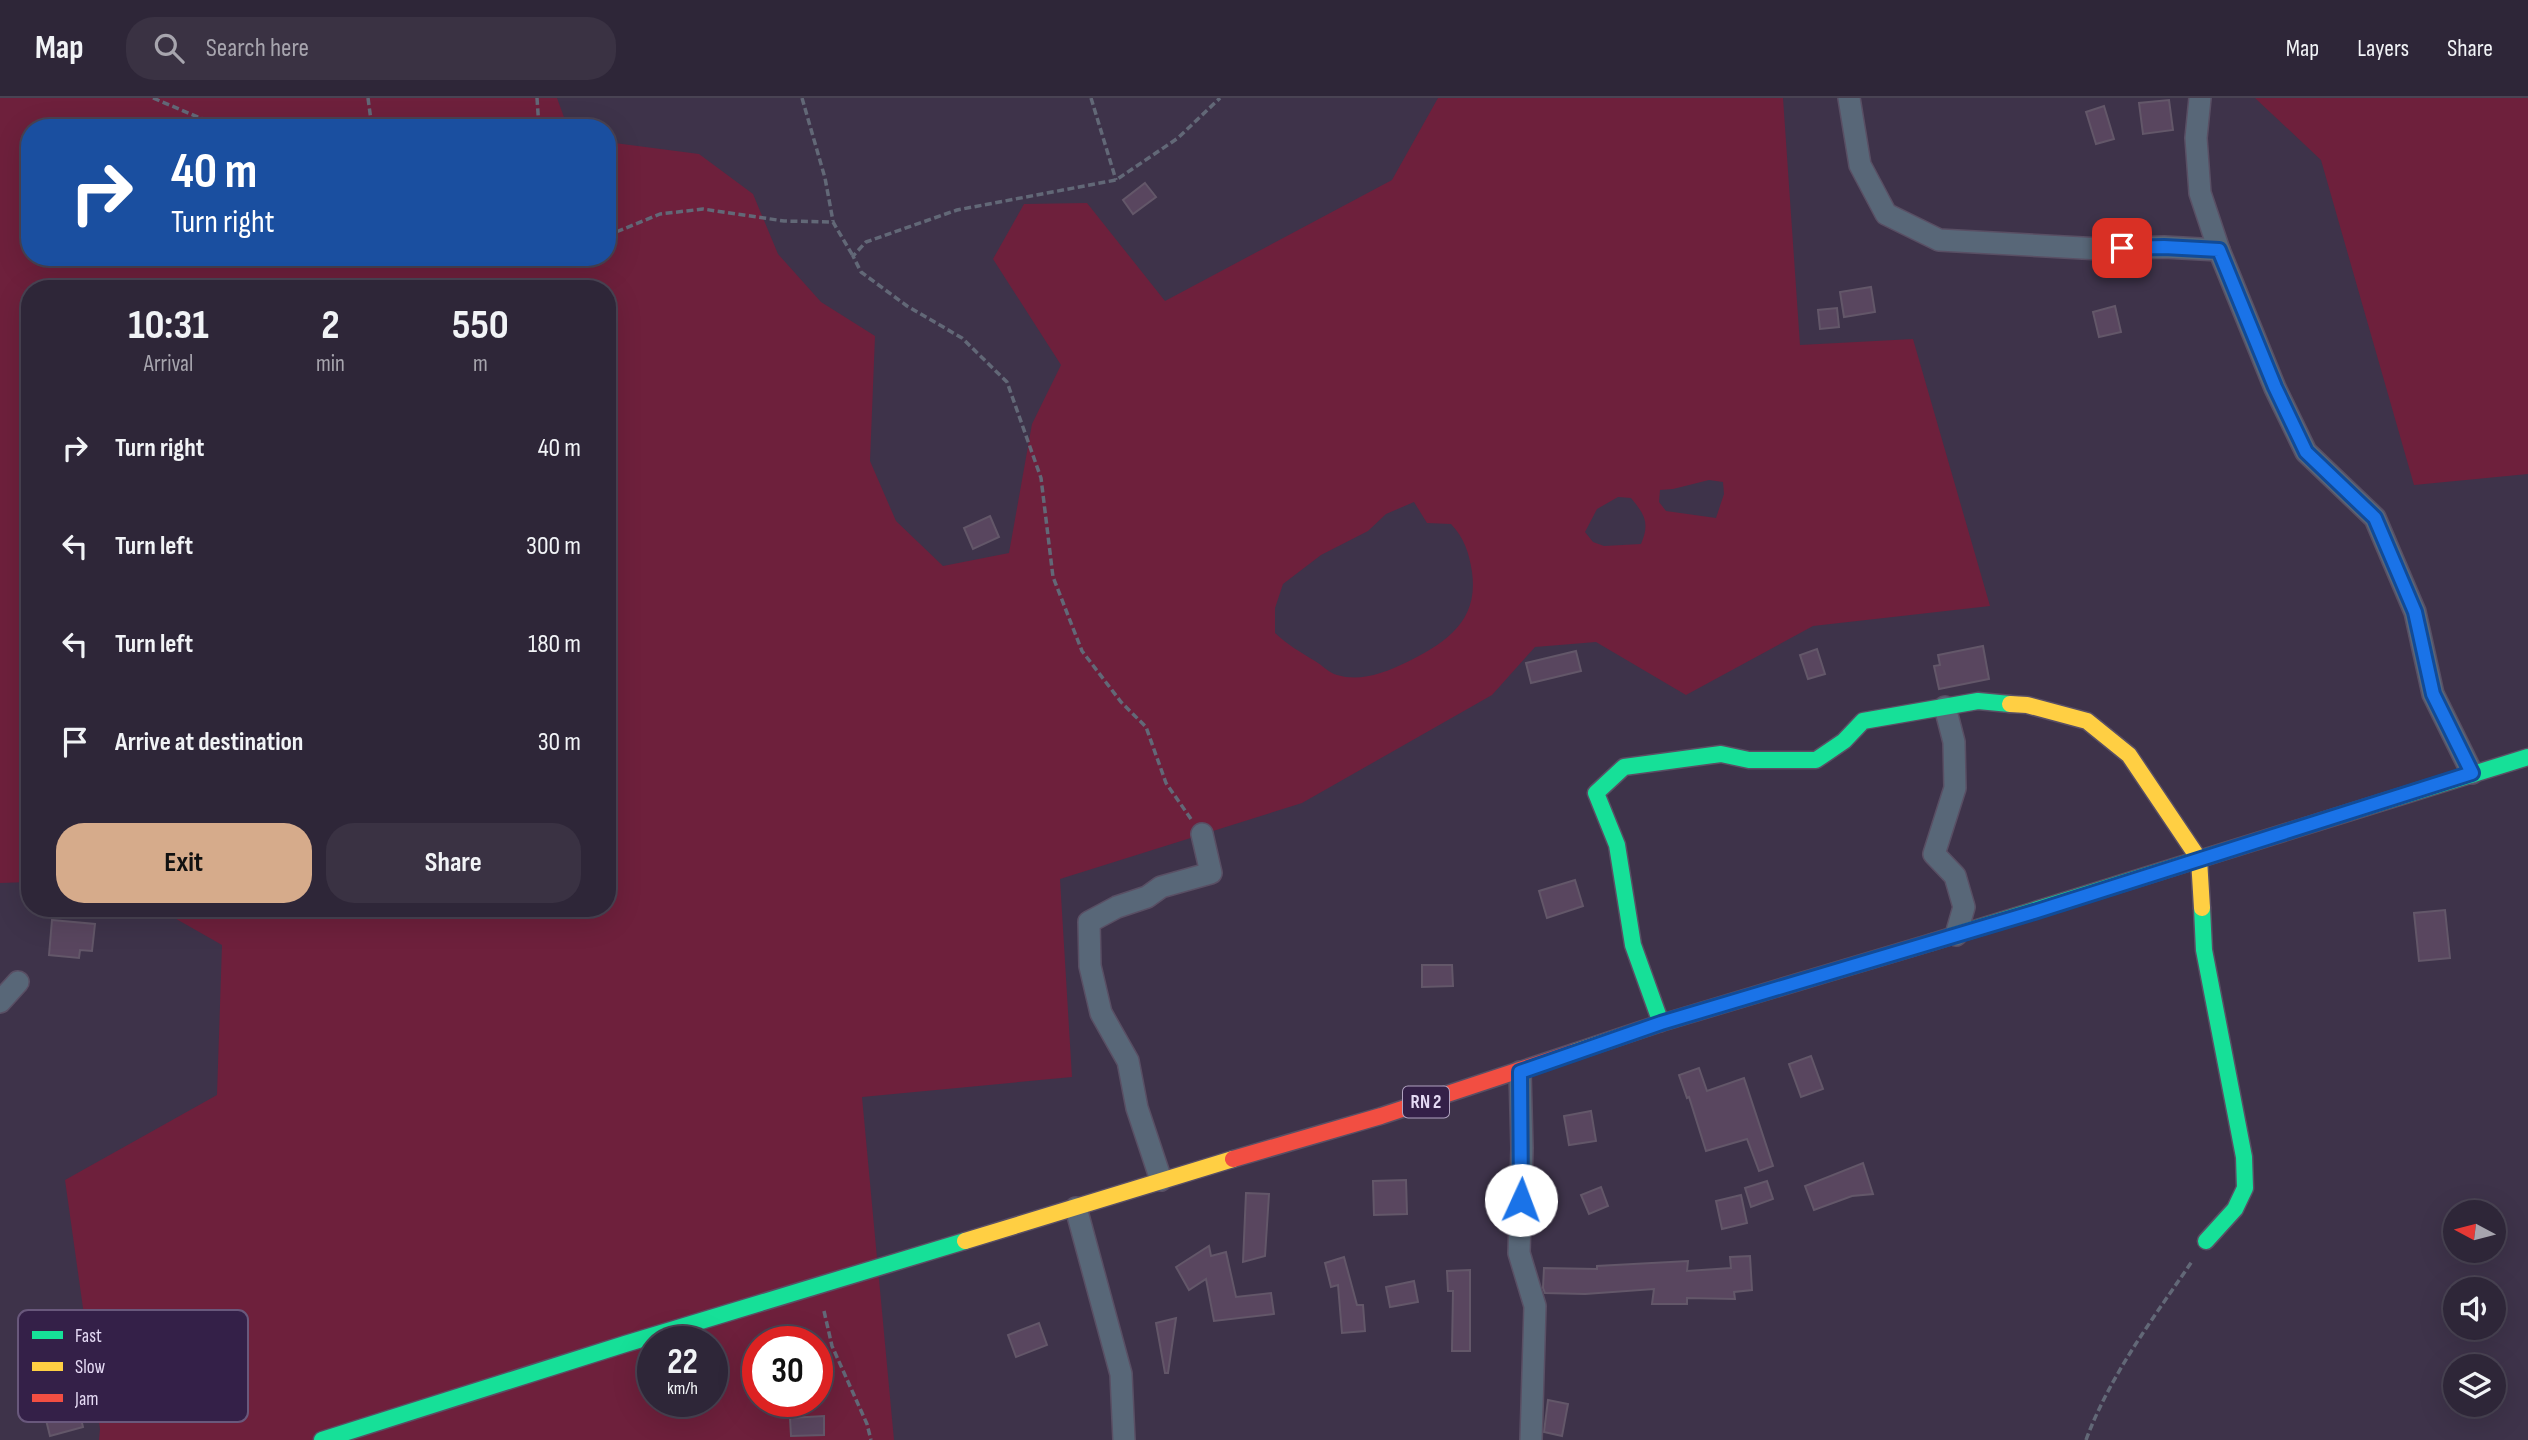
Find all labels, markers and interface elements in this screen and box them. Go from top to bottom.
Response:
search box [126,17,616,80]
text: Map [35,28,84,68]
icon: search [150,29,188,67]
text: Search here [206,33,309,64]
text: Map [2286,34,2319,63]
text: Layers [2357,34,2409,63]
text: Share [2447,34,2493,63]
text: 40 m [171,143,257,202]
icon: right [56,147,147,238]
text: Turn right [171,203,275,242]
pin [2092,218,2152,278]
icon: arrive [2103,229,2141,267]
text: 10:31 [128,300,209,351]
text: 2 [321,300,340,351]
text: 550 [452,300,509,351]
text: Arrival [144,350,193,378]
text: min [316,350,345,378]
text: m [473,350,488,378]
icon: right [56,429,94,467]
text: Turn right [115,433,204,464]
text: 40 m [538,433,581,464]
icon: left [56,527,94,565]
text: Turn left [115,531,193,562]
text: 300 m [526,531,581,562]
icon: left [56,625,94,663]
text: Turn left [115,629,193,660]
text: 180 m [528,629,581,660]
icon: arrive [56,723,94,761]
text: Arrive at destination [115,727,303,758]
text: 30 m [538,727,581,758]
button: Exit [56,823,312,903]
button: Share [326,823,581,903]
road number: RN 2 [1403,1086,1449,1118]
position arrow [1484,1163,1558,1237]
north arrow [2443,1200,2506,1264]
map controls [2443,1200,2506,1417]
button: sound [2443,1277,2506,1340]
legend [18,1310,248,1422]
text: Fast [75,1325,102,1348]
speed limit sign: 30 [742,1326,833,1417]
text: 22 [667,1341,698,1384]
button: layers [2443,1354,2506,1417]
text: Slow [75,1356,105,1379]
text: km/h [667,1378,698,1399]
text: Jam [74,1388,98,1411]

